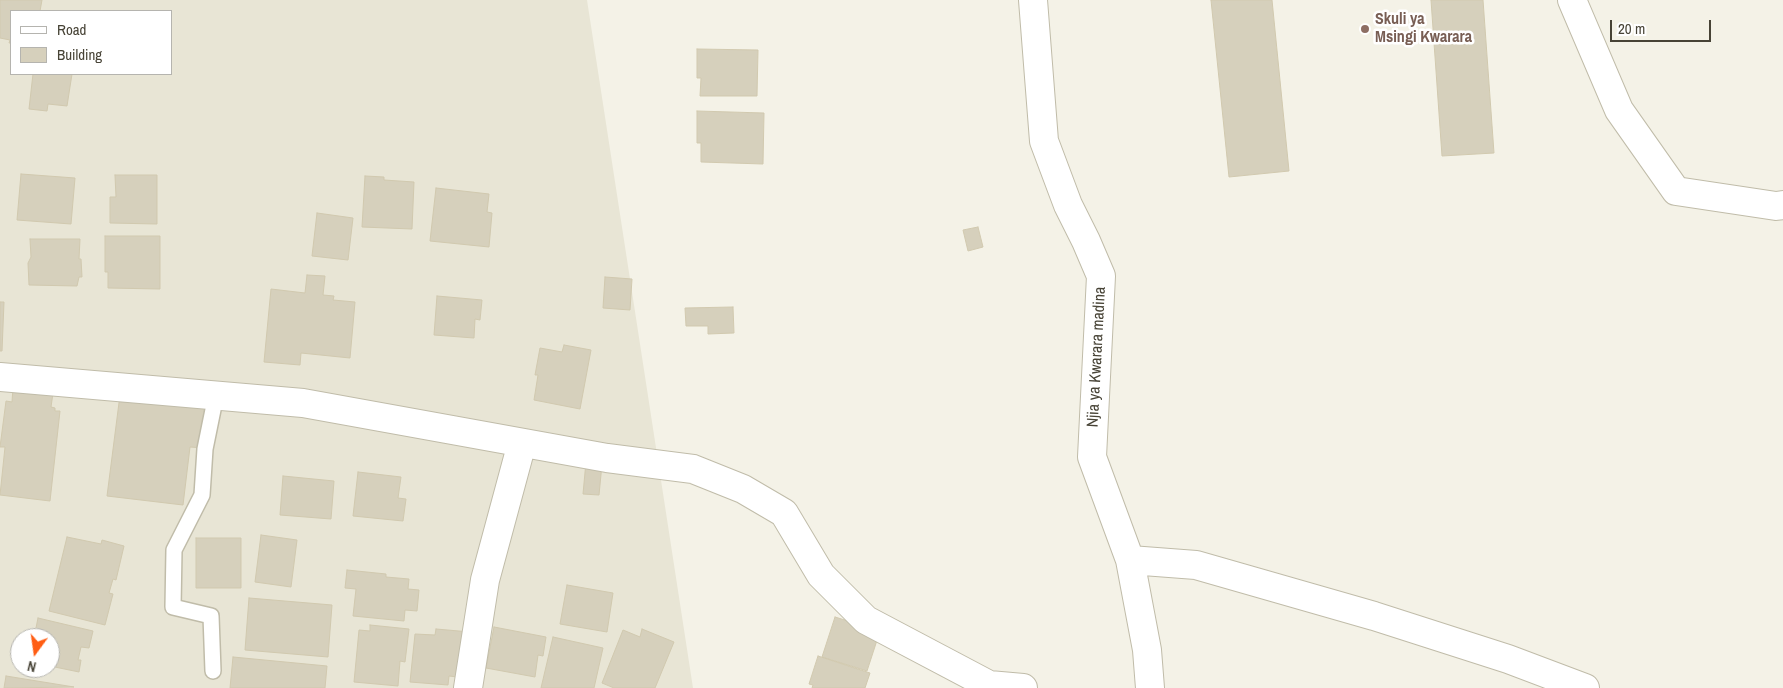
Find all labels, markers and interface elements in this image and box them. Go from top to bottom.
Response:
legend [10,10,172,75]
place label: Skuli ya Msingi Kwarara [1375,10,1472,48]
scale bar [1613,10,1714,42]
text: 20 m [1618,18,1645,39]
text: Road [57,19,86,40]
marker: Skuli ya Msingi Kwarara [1359,23,1371,35]
text: Building [57,44,102,65]
street label: Njia ya Kwarara madina [1084,286,1110,428]
north arrow [10,628,60,678]
text: N [25,657,38,676]

